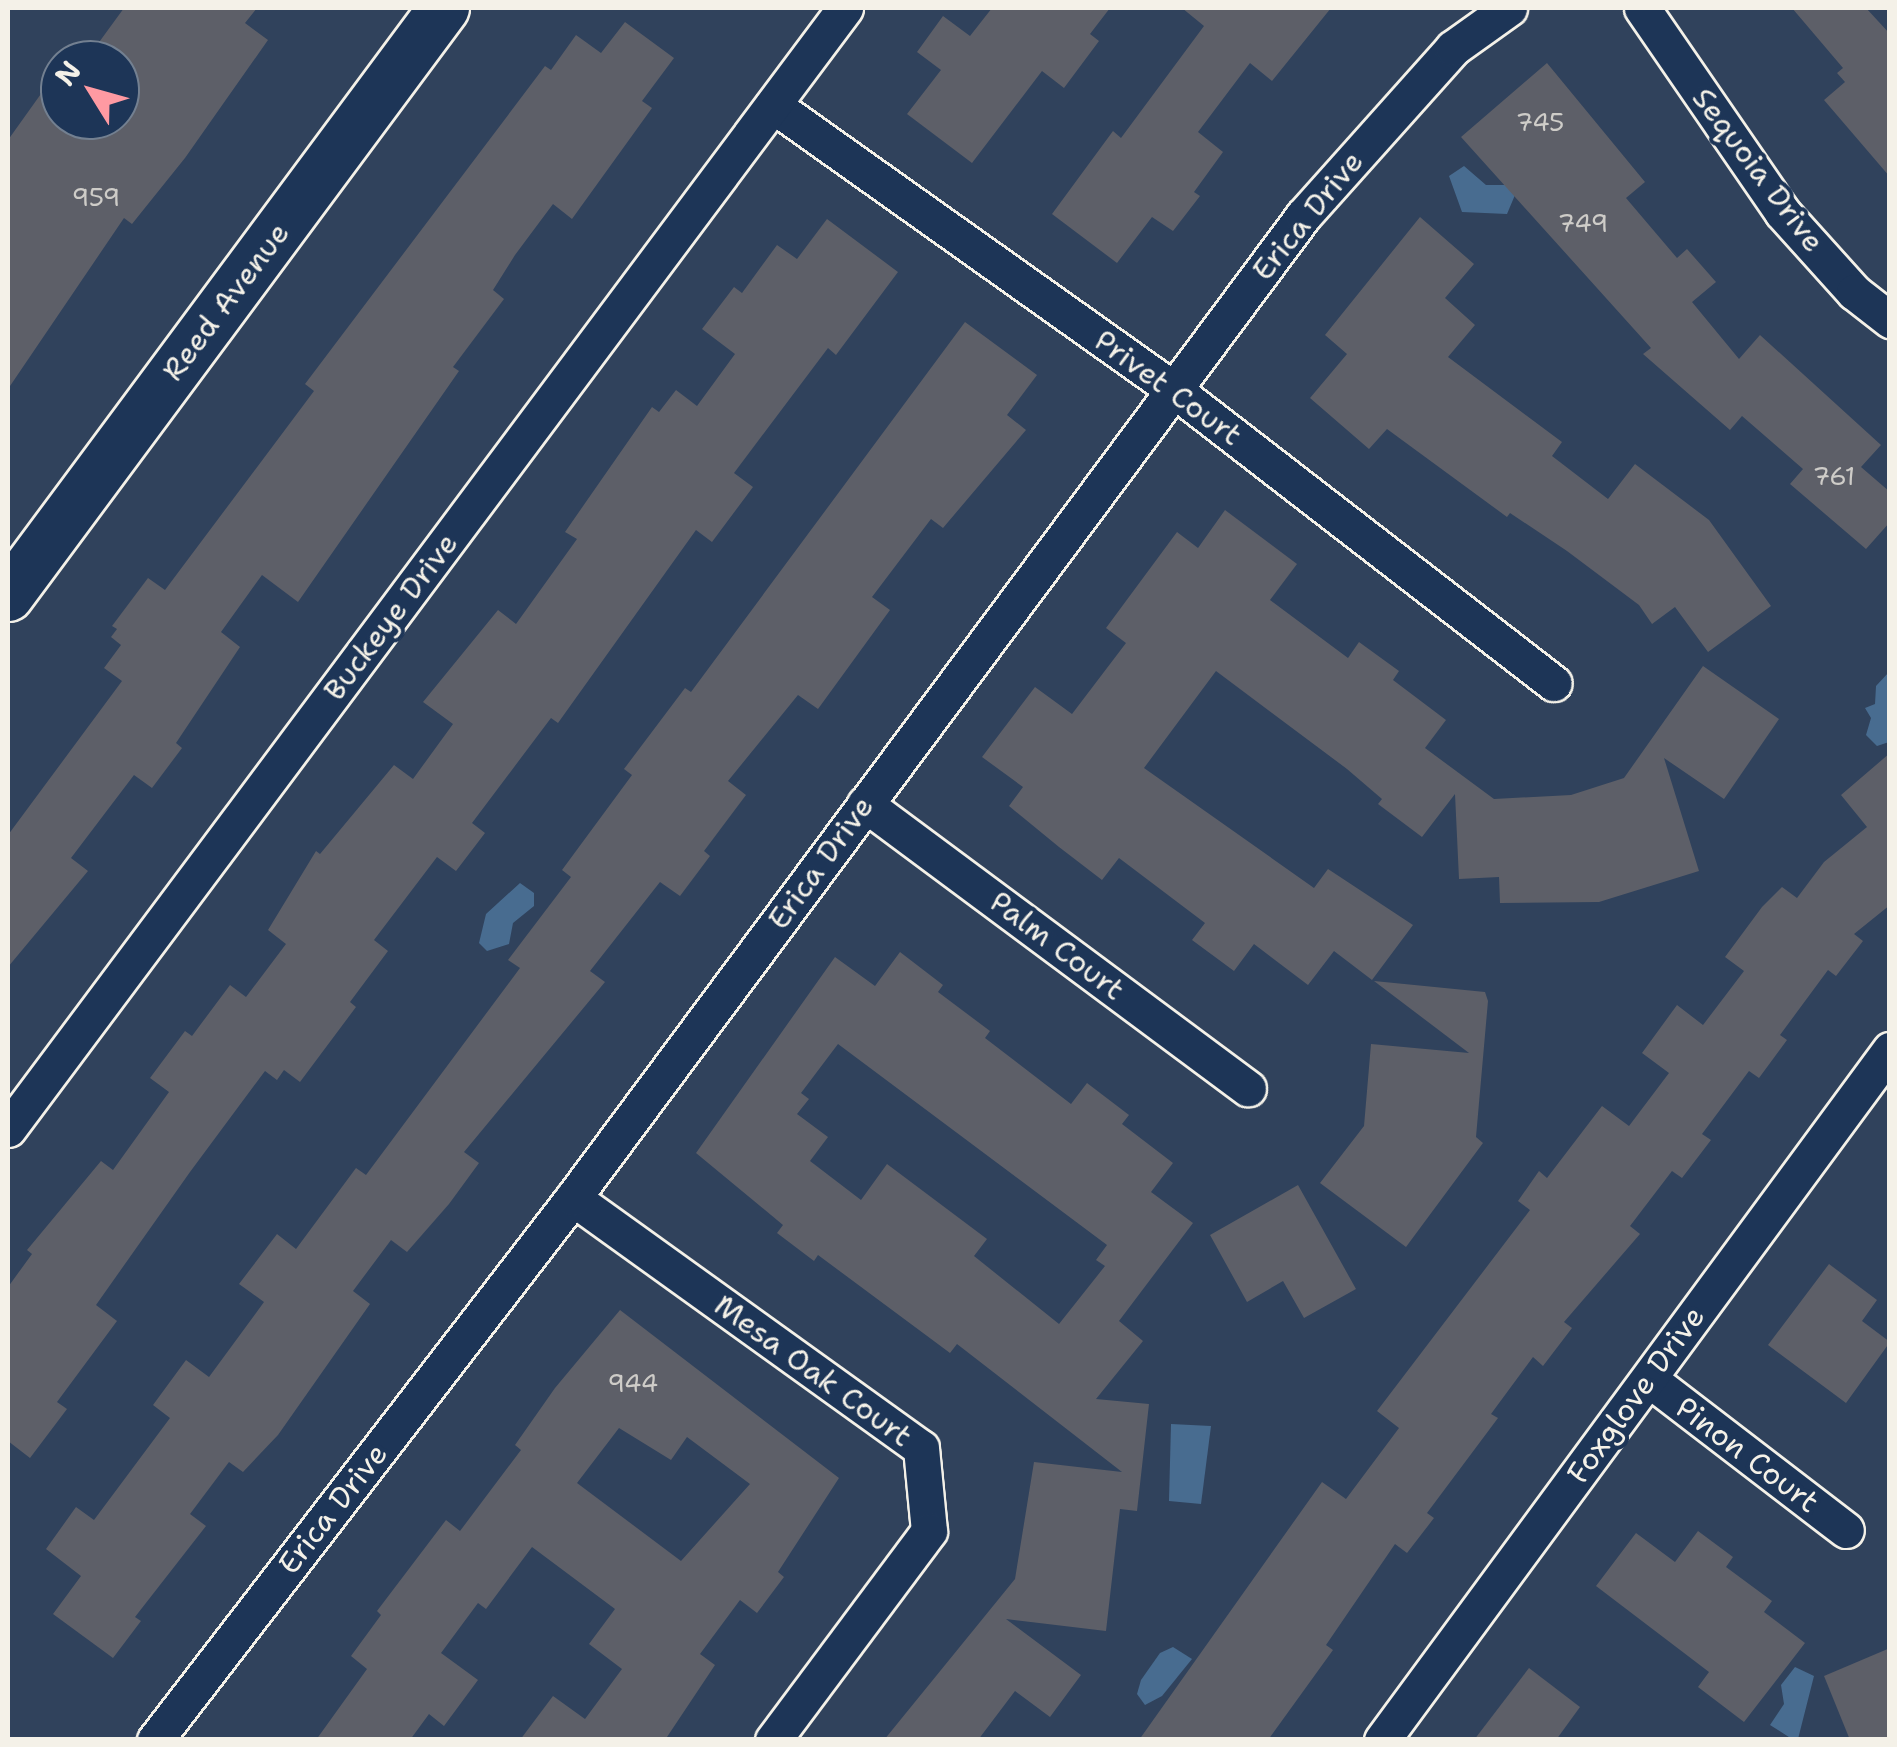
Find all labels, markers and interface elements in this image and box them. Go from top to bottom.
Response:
north arrow [40,40,140,140]
text: N [46,53,89,93]
street label: Sequoia Drive [1685,81,1831,259]
house number: 745 [1516,107,1564,137]
street label: Erica Drive [1245,144,1371,288]
house number: 959 [72,182,120,212]
house number: 749 [1558,208,1608,238]
street label: Reed Avenue [155,216,297,388]
street label: Privet Court [1087,323,1249,453]
house number: 761 [1813,461,1855,491]
street label: Buckeye Drive [316,526,466,708]
street label: Erica Drive [761,789,881,937]
street label: Palm Court [983,884,1131,1008]
street label: Mesa Oak Court [707,1287,919,1455]
street label: Foxglove Drive [1560,1299,1712,1491]
house number: 944 [608,1368,658,1398]
street label: Pinon Court [1668,1390,1826,1520]
street label: Erica Drive [271,1437,395,1581]

